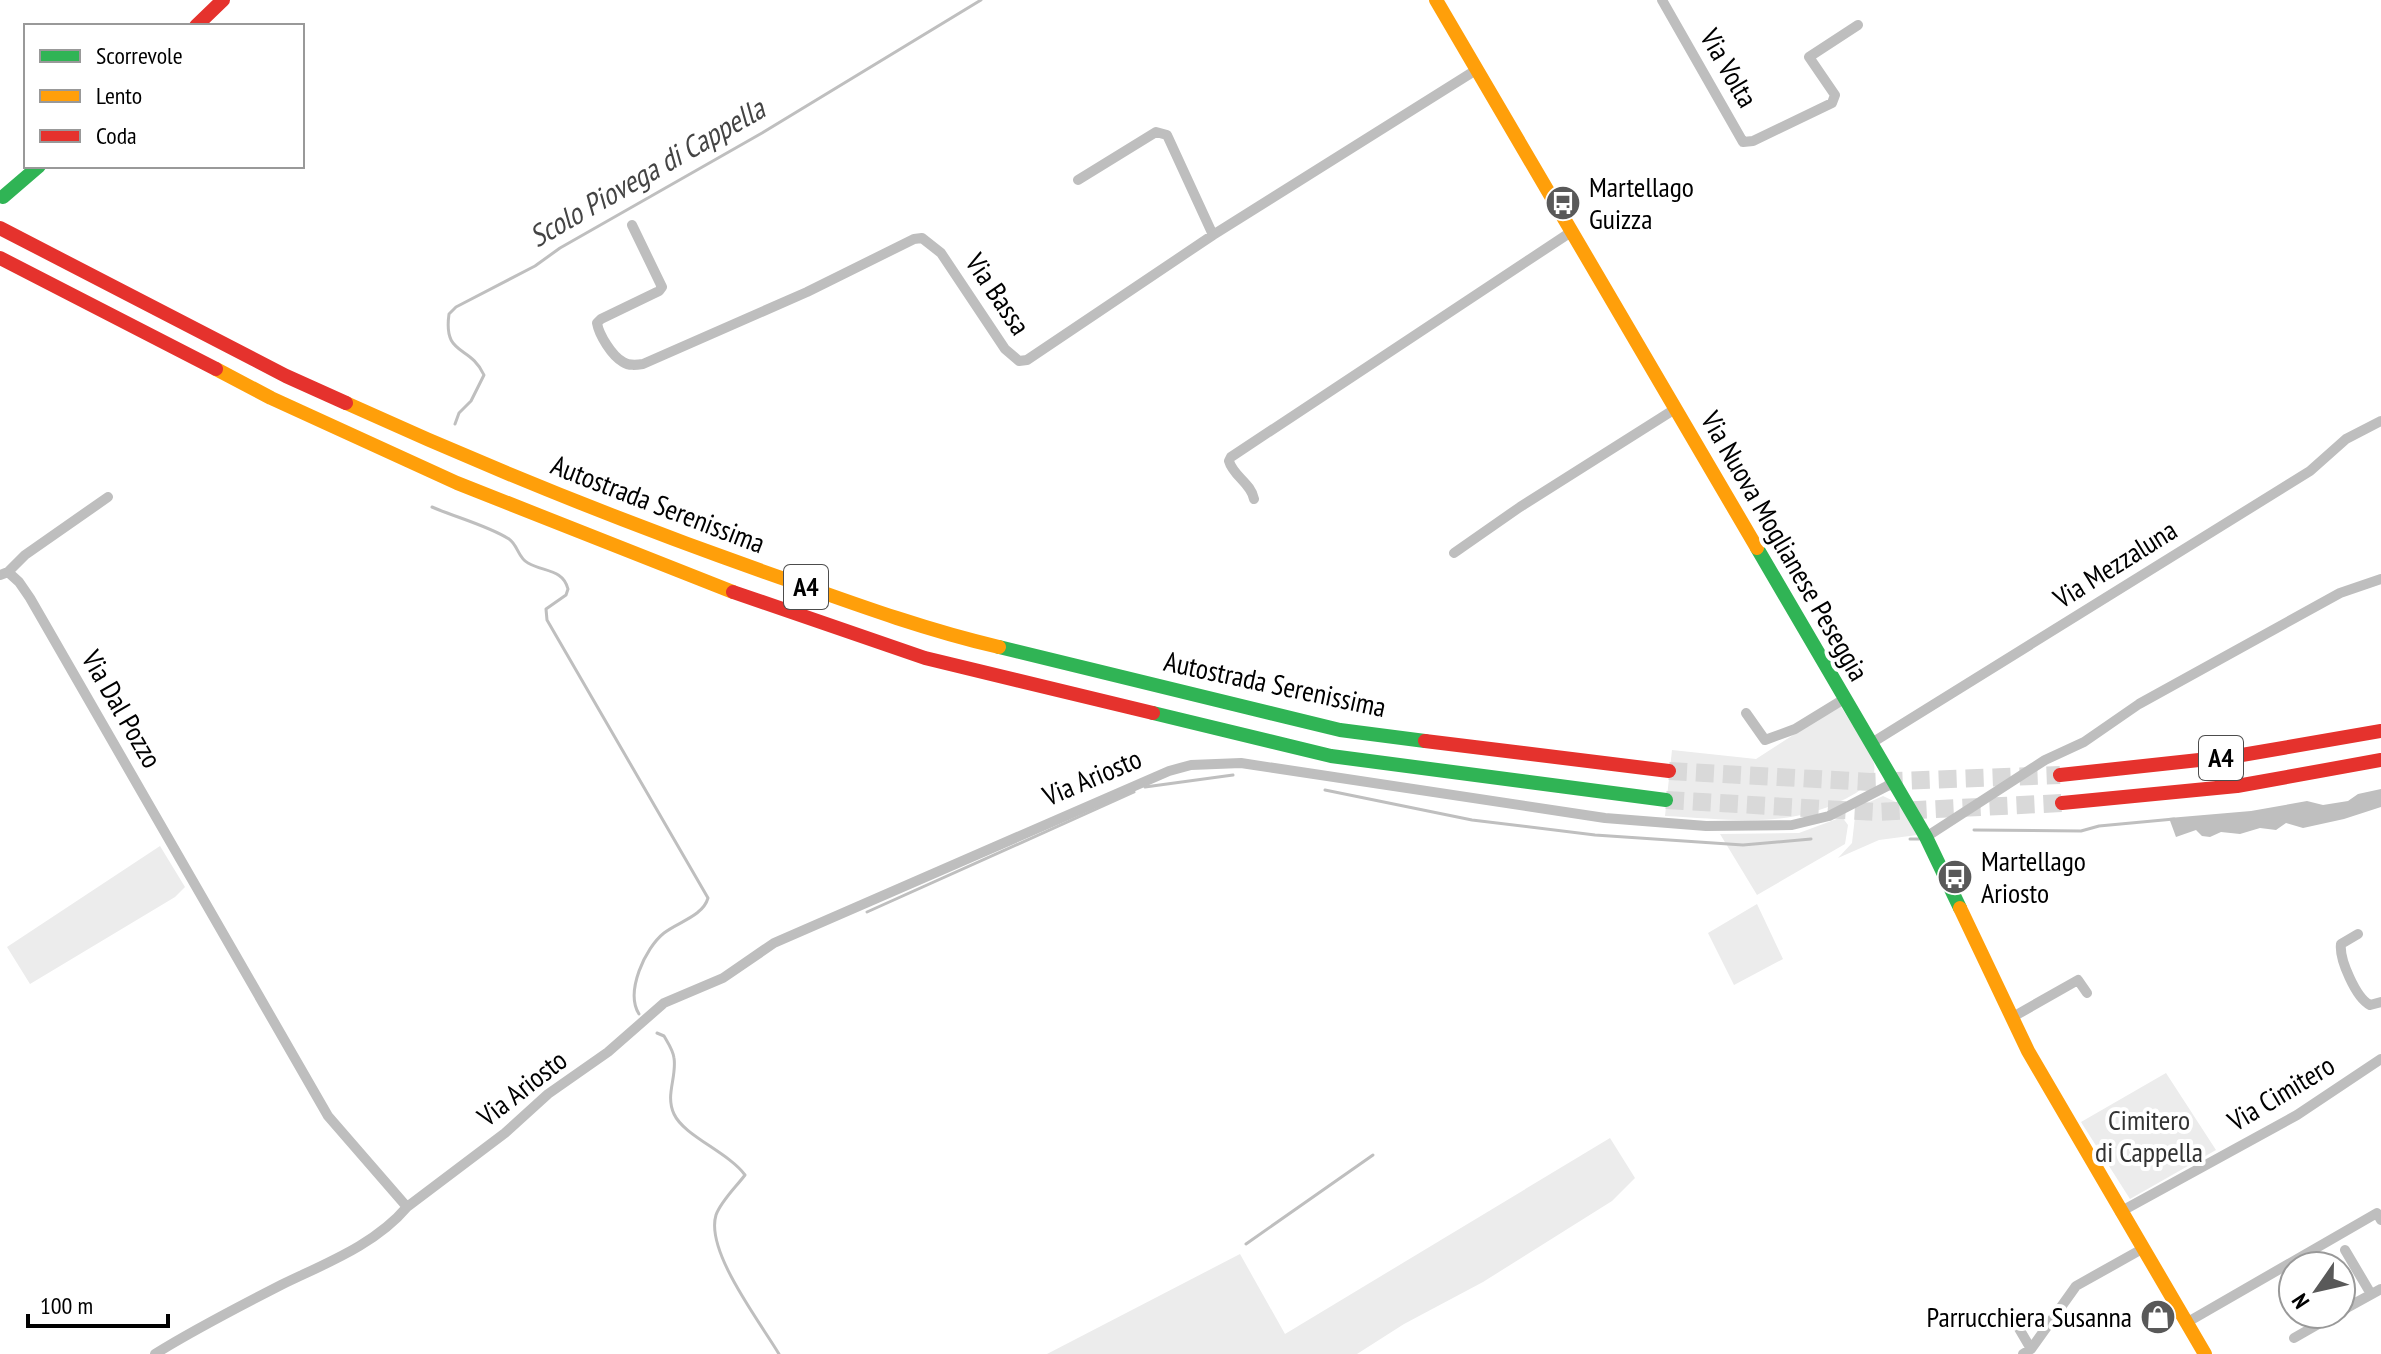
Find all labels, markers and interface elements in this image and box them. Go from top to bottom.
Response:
street label: Via Volta [1692,21,1767,114]
legend [24,24,304,168]
text: Scorrevole [96,40,183,71]
text: Lento [96,80,142,111]
water label: Scolo Piovega di Cappella [521,87,773,255]
text: Coda [96,120,137,151]
place label: Martellago Guizza [1589,168,1694,237]
bus stop icon: Martellago Guizza [1544,184,1582,222]
street label: Via Bassa [957,245,1039,342]
street label: Via Nuova Moglianese Peseggia [1693,403,1878,687]
street label: Autostrada Serenissima [546,446,770,561]
street label: Via Mezzaluna [2045,511,2183,617]
road number: A4 [784,565,828,609]
street label: Via Dal Pozzo [73,642,171,774]
street label: Autostrada Serenissima [1161,642,1389,725]
road number: A4 [2199,736,2243,780]
street label: Via Ariosto [1036,739,1147,814]
place label: Martellago Ariosto [1981,842,2086,911]
bus stop icon: Martellago Ariosto [1936,858,1974,896]
street label: Via Ariosto [469,1041,574,1135]
street label: Via Cimitero [2220,1046,2341,1139]
park label: Cimitero di Cappella [2095,1101,2203,1170]
north arrow [2277,1250,2357,1330]
scale bar [28,1278,168,1328]
text: N [2285,1288,2315,1314]
text: 100 m [40,1290,93,1321]
place label: Parrucchiera Susanna [1927,1298,2132,1335]
shop icon: Parrucchiera Susanna [2139,1298,2177,1336]

